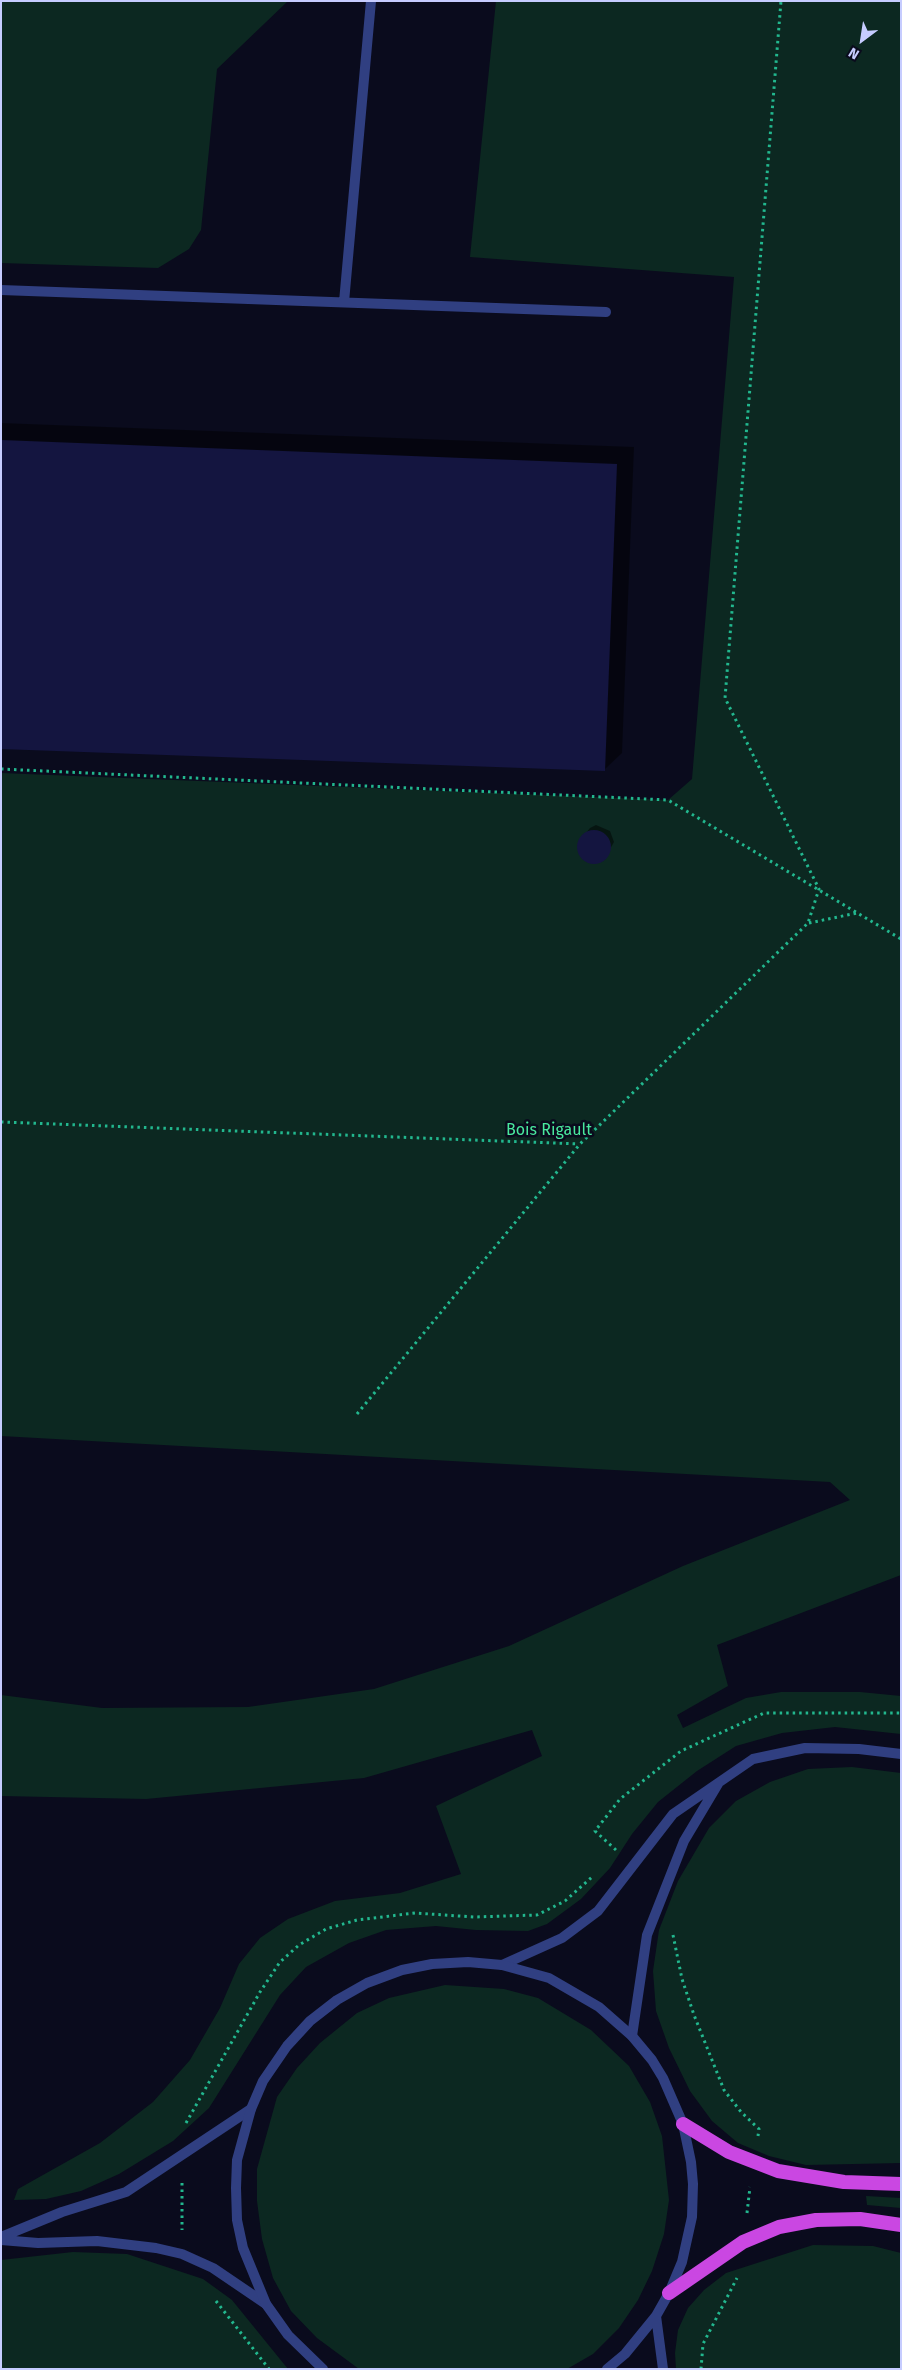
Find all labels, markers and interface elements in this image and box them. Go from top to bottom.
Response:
north arrow [837,15,887,65]
text: N [846,44,862,63]
park label: Bois Rigault [506,1121,592,1141]

